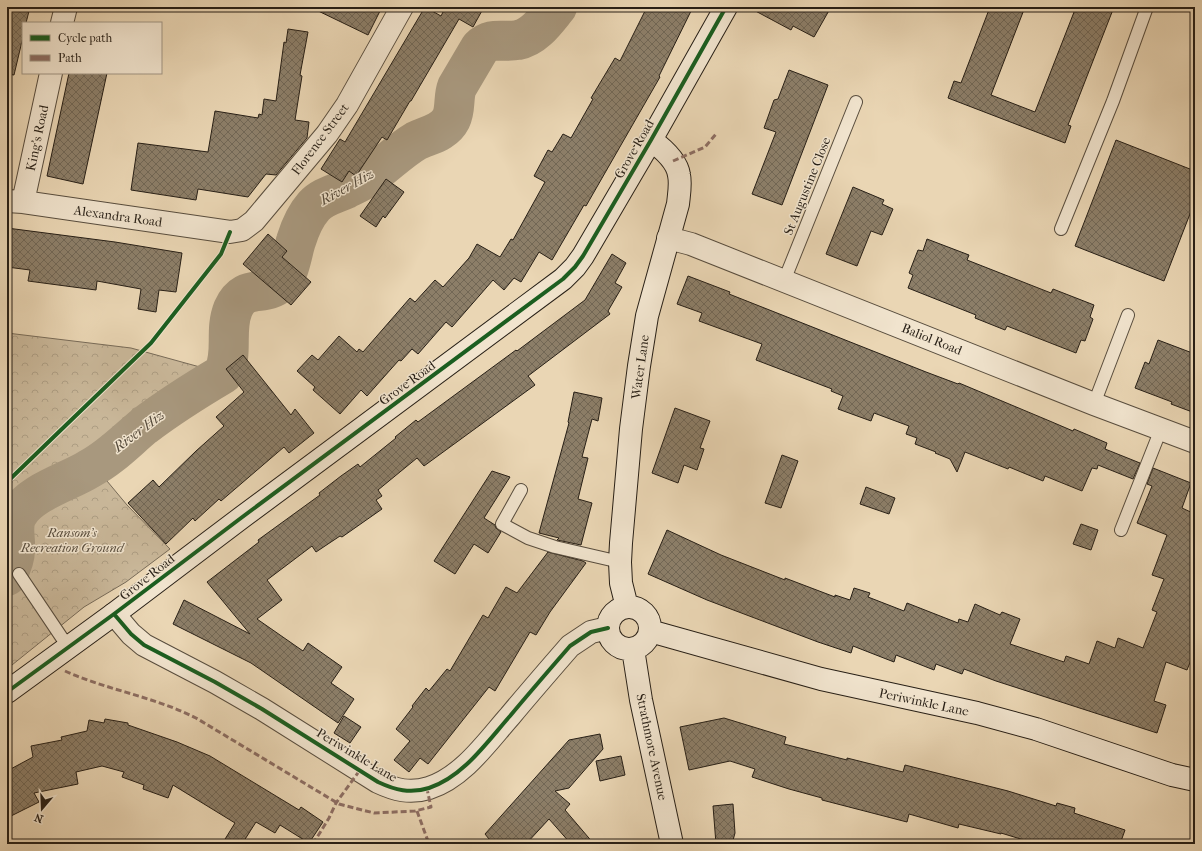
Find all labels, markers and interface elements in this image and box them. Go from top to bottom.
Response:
legend [22,22,162,74]
text: Cycle path [58,31,113,45]
text: Path [58,51,82,65]
street label: Florence Street [288,100,352,178]
street label: King's Road [23,103,51,172]
street label: Grove Road [611,116,657,181]
street label: St Augustine Close [780,134,834,237]
water label: River Hiz [316,165,377,209]
street label: Alexandra Road [72,202,164,230]
street label: Baliol Road [900,320,965,358]
street label: Water Lane [628,333,652,401]
street label: Grove Road [376,357,439,408]
water label: River Hiz [109,406,168,456]
park label: Ransom's Recreation Ground [20,525,126,555]
street label: Grove Road [117,550,178,603]
street label: Periwinkle Lane [878,685,971,719]
street label: Strathmore Avenue [633,692,671,802]
street label: Periwinkle Lane [314,725,401,785]
north arrow [22,789,62,829]
text: N [32,810,45,825]

